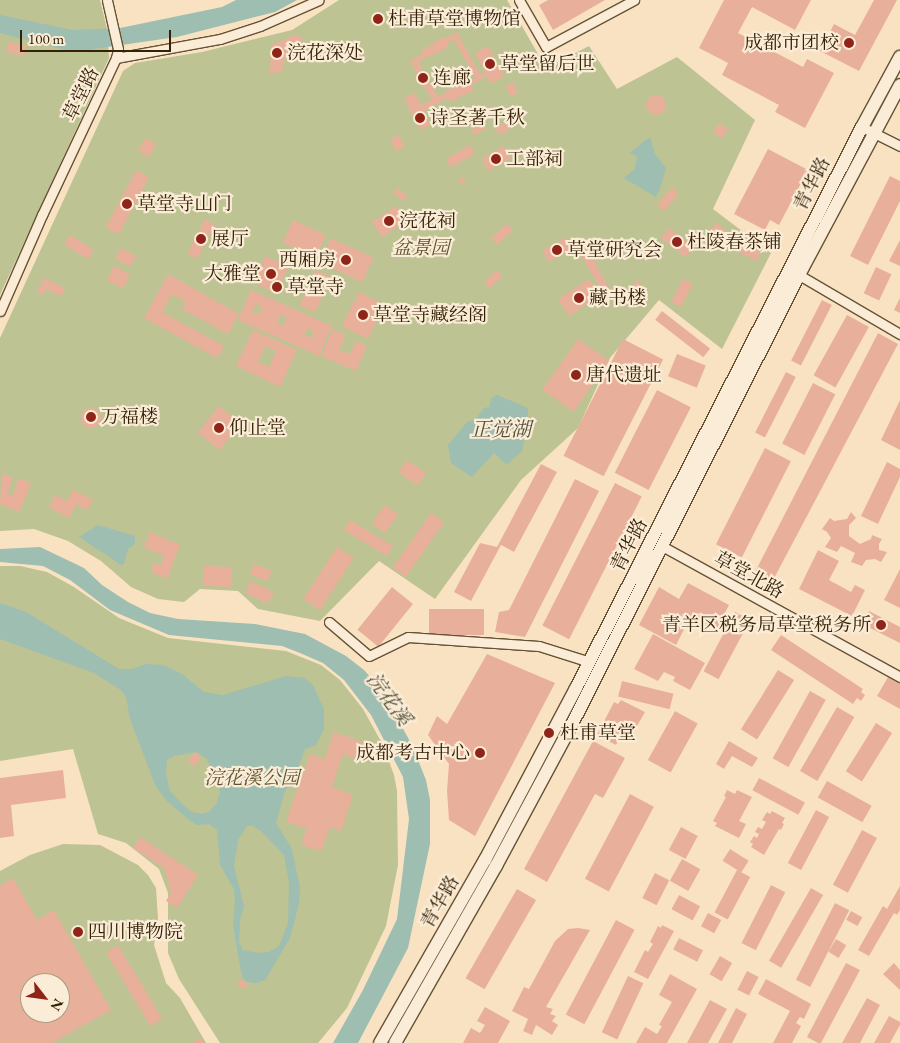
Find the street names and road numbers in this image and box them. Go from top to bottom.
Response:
street label: 草堂路 [58,63,104,125]
street label: 青华路 [789,153,835,215]
street label: 青华路 [606,514,652,576]
street label: 草堂北路 [710,547,788,603]
street label: 青华路 [416,872,464,932]

